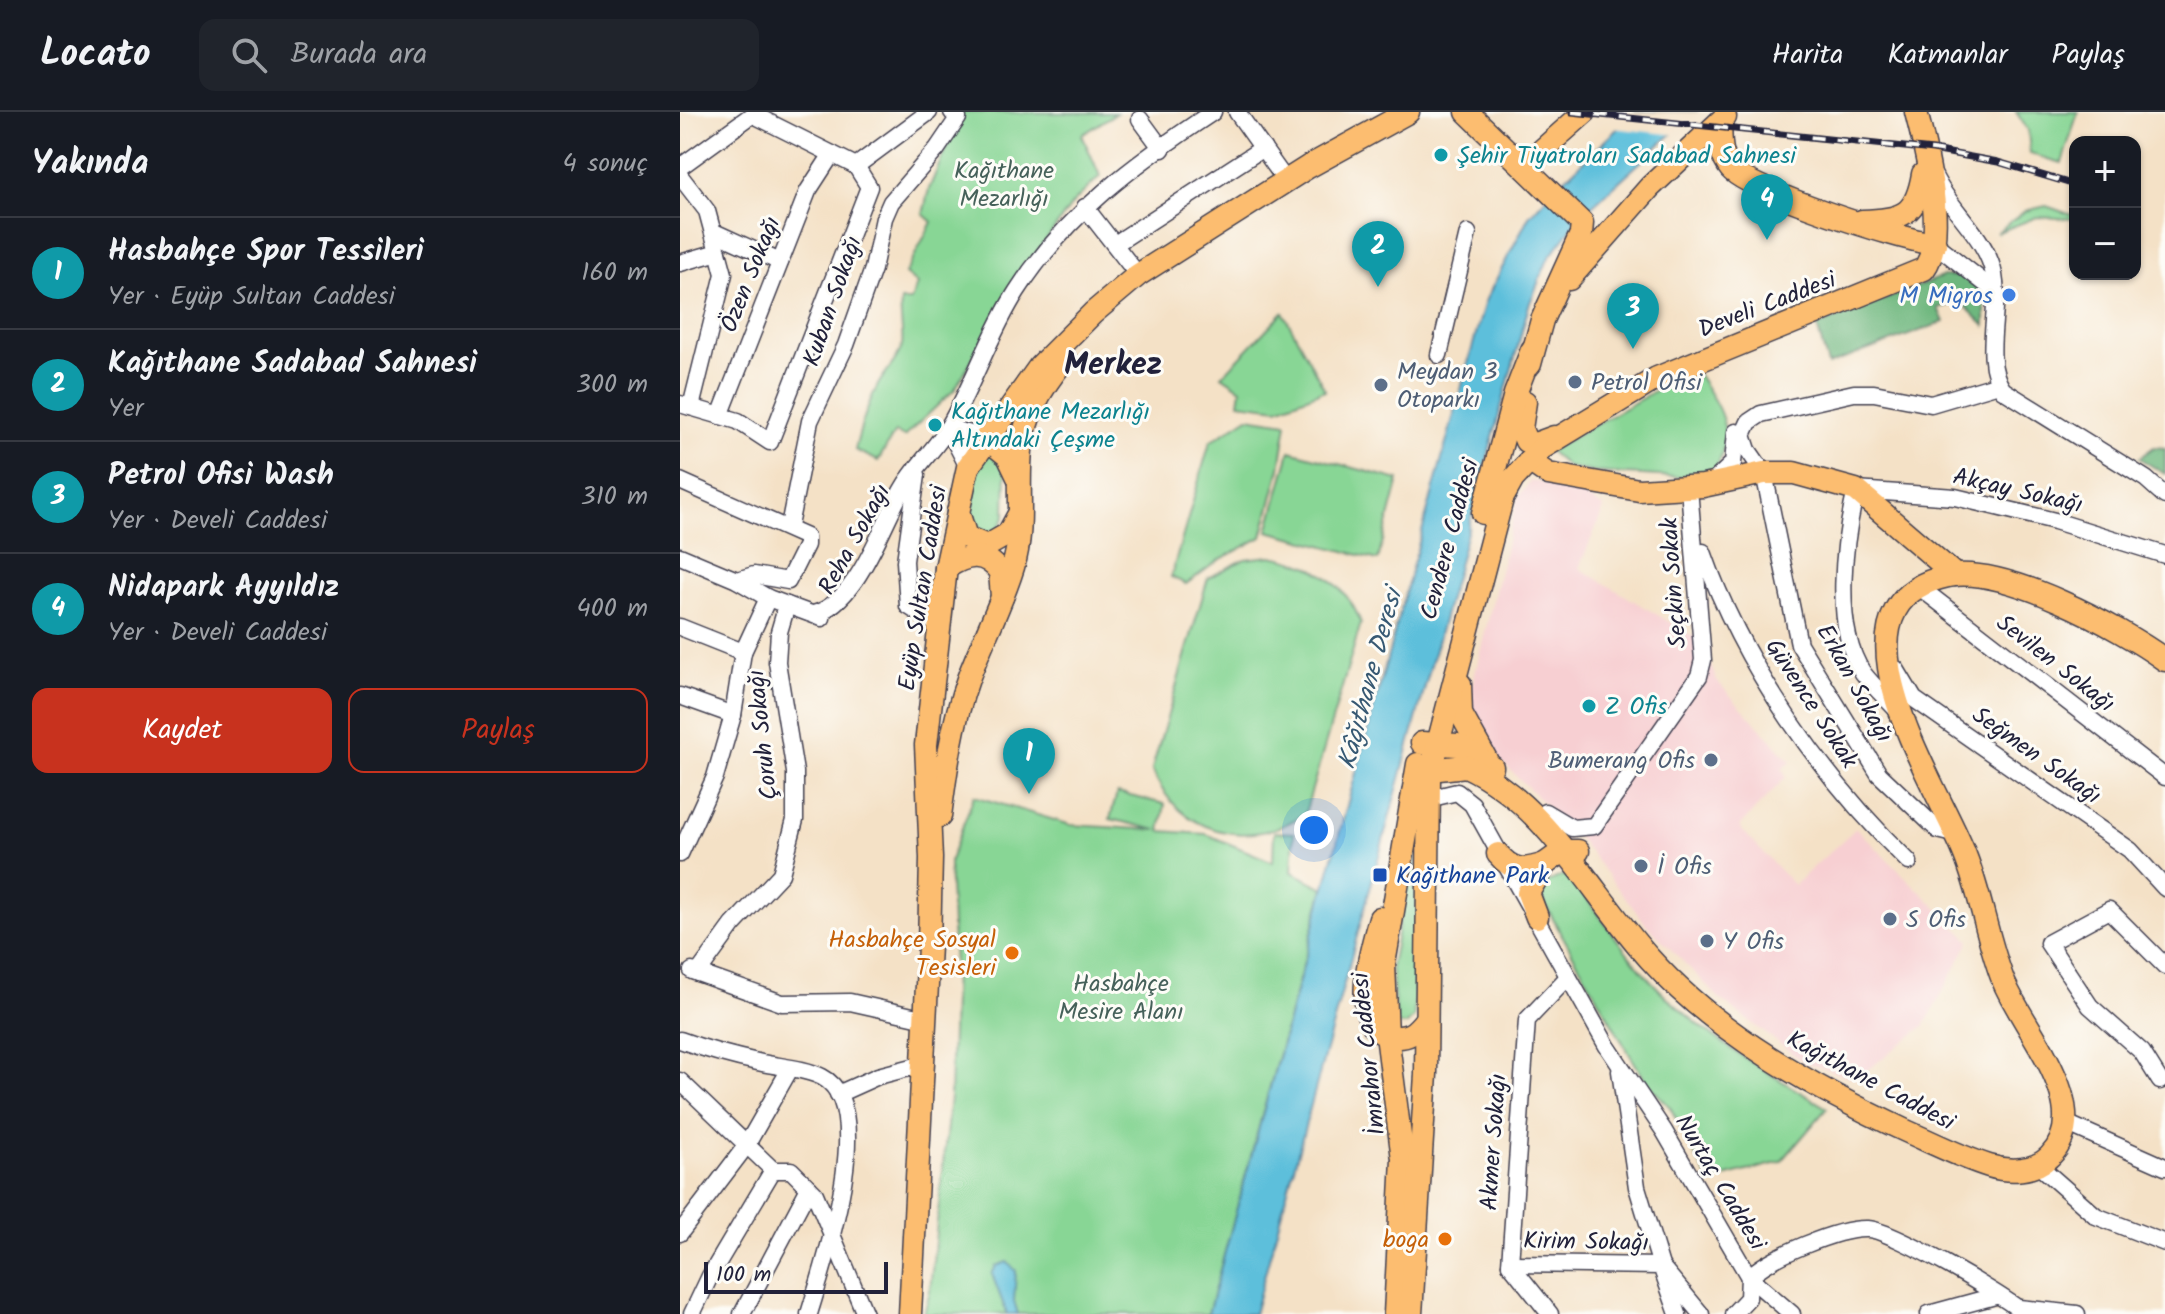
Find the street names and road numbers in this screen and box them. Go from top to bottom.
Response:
street label: Özen Sokağı [710,211,792,339]
street label: Kuban Sokağı [793,231,874,372]
street label: Develi Caddesi [1693,261,1843,350]
street label: Cendere Caddesi [1410,453,1491,624]
street label: Akçay Sokağı [1949,458,2087,525]
street label: Reha Sokağı [809,477,902,603]
street label: Eyüp Sultan Caddesi [888,482,959,694]
street label: Seçkin Sokak [1650,515,1699,650]
street label: Sevilen Sokağı [1987,605,2123,723]
street label: Erkan Sokağı [1805,617,1902,750]
street label: Güvence Sokak [1754,631,1868,777]
street label: Çoruh Sokağı [737,668,790,802]
street label: Seğmen Sokağı [1963,697,2109,815]
street label: İmrahor Caddesi [1341,969,1397,1137]
street label: Kağıthane Caddesi [1779,1020,1963,1143]
street label: Akmer Sokağı [1470,1072,1519,1212]
street label: Nurtaç Caddesi [1664,1107,1776,1259]
street label: Kirim Sokağı [1523,1222,1649,1263]

